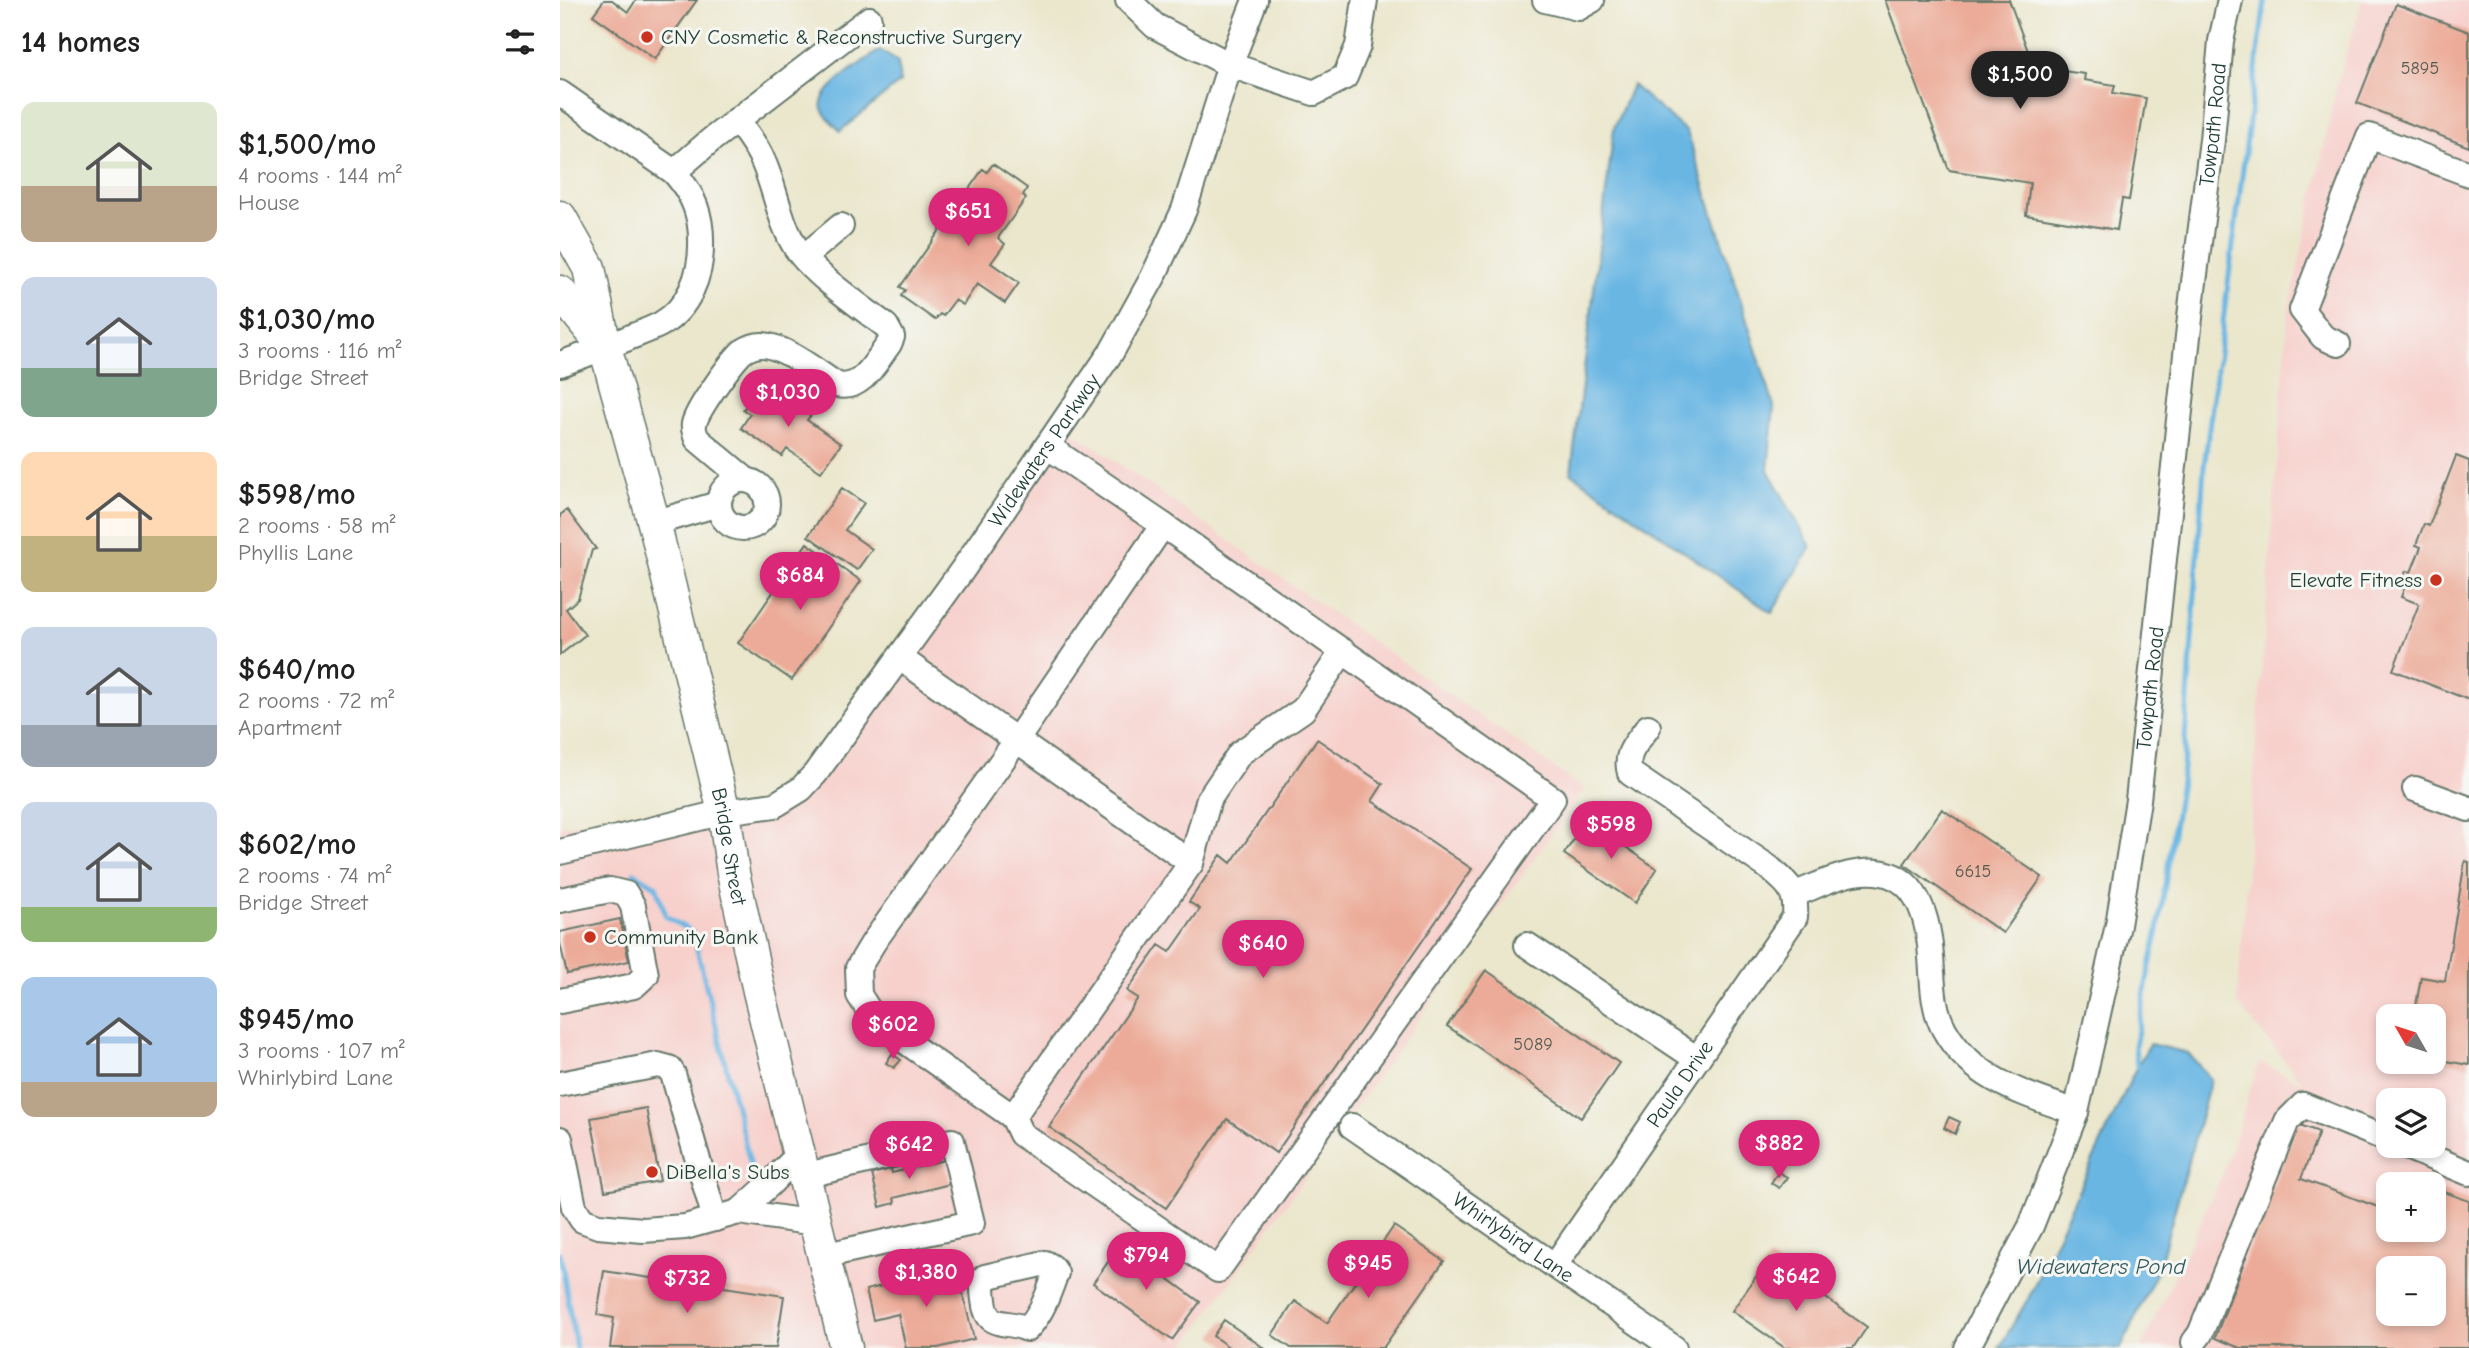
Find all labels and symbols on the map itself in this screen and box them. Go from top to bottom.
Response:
place label: CNY Cosmetic & Reconstructive Surgery [661,25,1022,49]
marker: CNY Cosmetic & Reconstructive Surgery [639,29,655,45]
pin: $1,500 [1963,52,2077,111]
house number: 5895 [2401,58,2439,79]
street label: Towpath Road [2194,62,2231,188]
pin: $651 [927,188,1009,248]
street label: Widewaters Parkway [983,369,1105,532]
pin: $1,030 [731,370,845,429]
pin: $684 [759,552,841,612]
place label: Elevate Fitness [2290,568,2422,592]
marker: Elevate Fitness [2428,572,2444,588]
street label: Towpath Road [2131,625,2169,751]
street label: Bridge Street [707,785,752,908]
pin: $598 [1570,802,1652,861]
house number: 6615 [1955,861,1991,882]
pin: $640 [1222,920,1304,980]
place label: Community Bank [604,925,758,949]
marker: Community Bank [582,929,598,945]
pin: $602 [852,1002,934,1061]
north arrow [2376,1004,2446,1074]
house number: 5089 [1513,1034,1553,1055]
street label: Paula Drive [1642,1036,1718,1132]
pin: $882 [1738,1120,1820,1180]
pin: $642 [868,1122,950,1181]
place label: DiBella's Subs [666,1160,790,1184]
marker: DiBella's Subs [644,1164,660,1180]
street label: Whirlybird Lane [1448,1187,1578,1287]
pin: $794 [1105,1232,1187,1292]
pin: $945 [1327,1240,1409,1300]
pin: $1,380 [869,1250,983,1309]
water label: Widewaters Pond [2016,1253,2186,1280]
pin: $642 [1755,1254,1837,1313]
pin: $732 [646,1256,728,1315]

